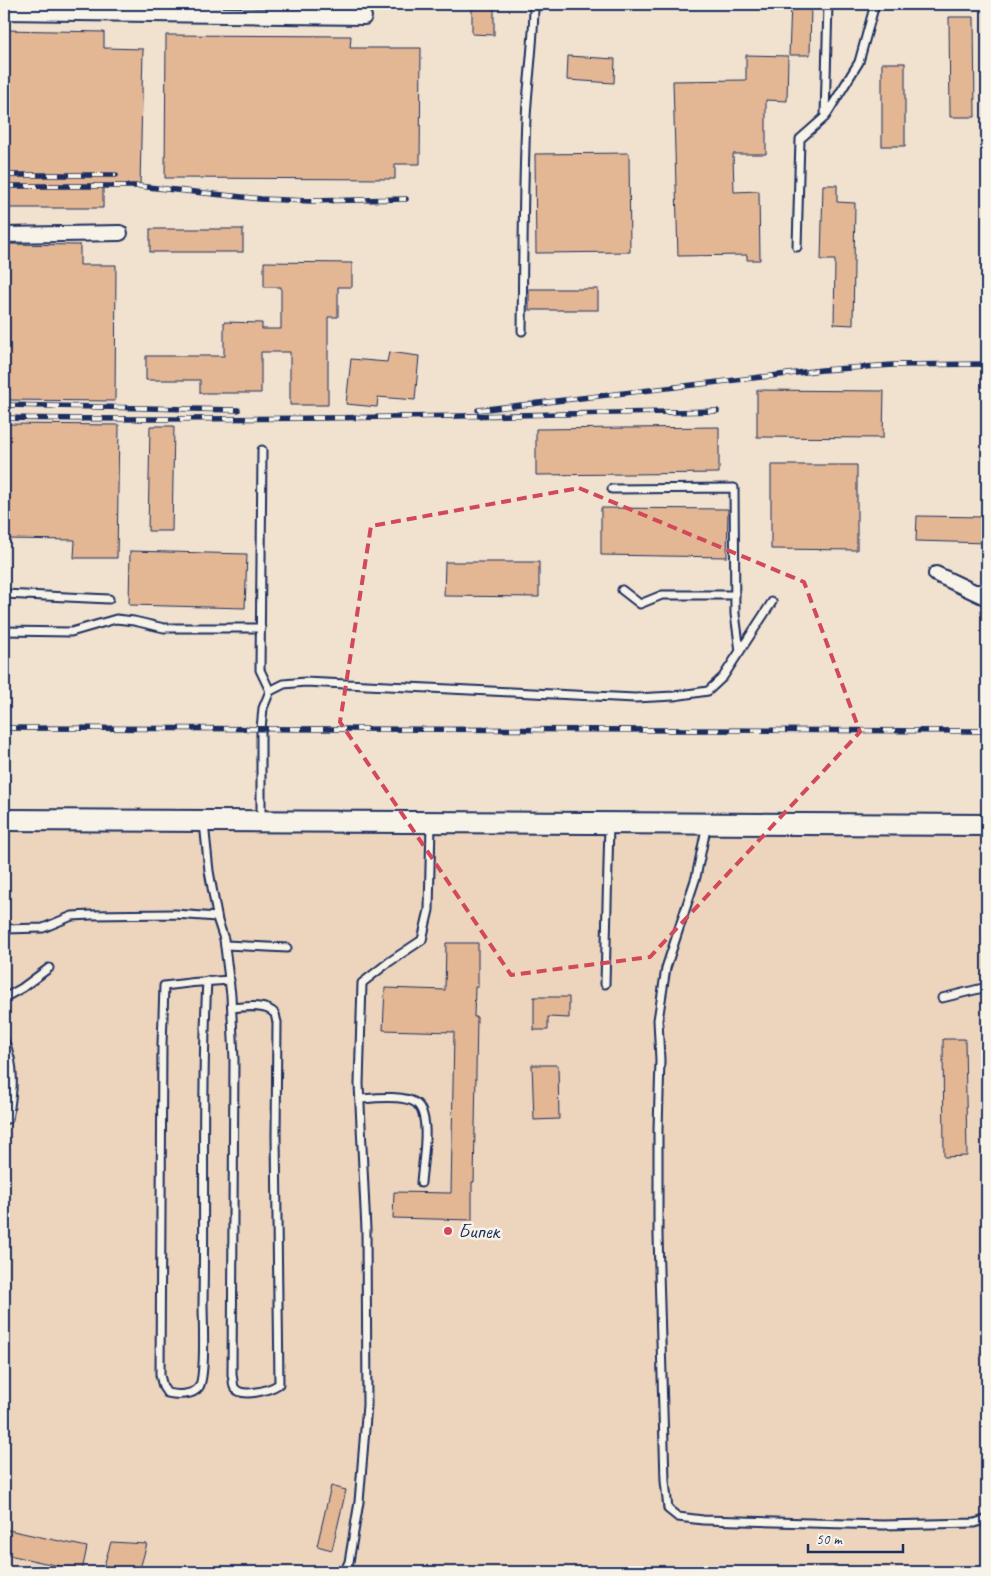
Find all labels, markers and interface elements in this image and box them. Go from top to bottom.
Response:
place label: Бипек [458,1218,501,1244]
marker: Бипек [442,1225,454,1237]
scale bar [808,1521,904,1553]
text: 50 m [816,1530,843,1549]

